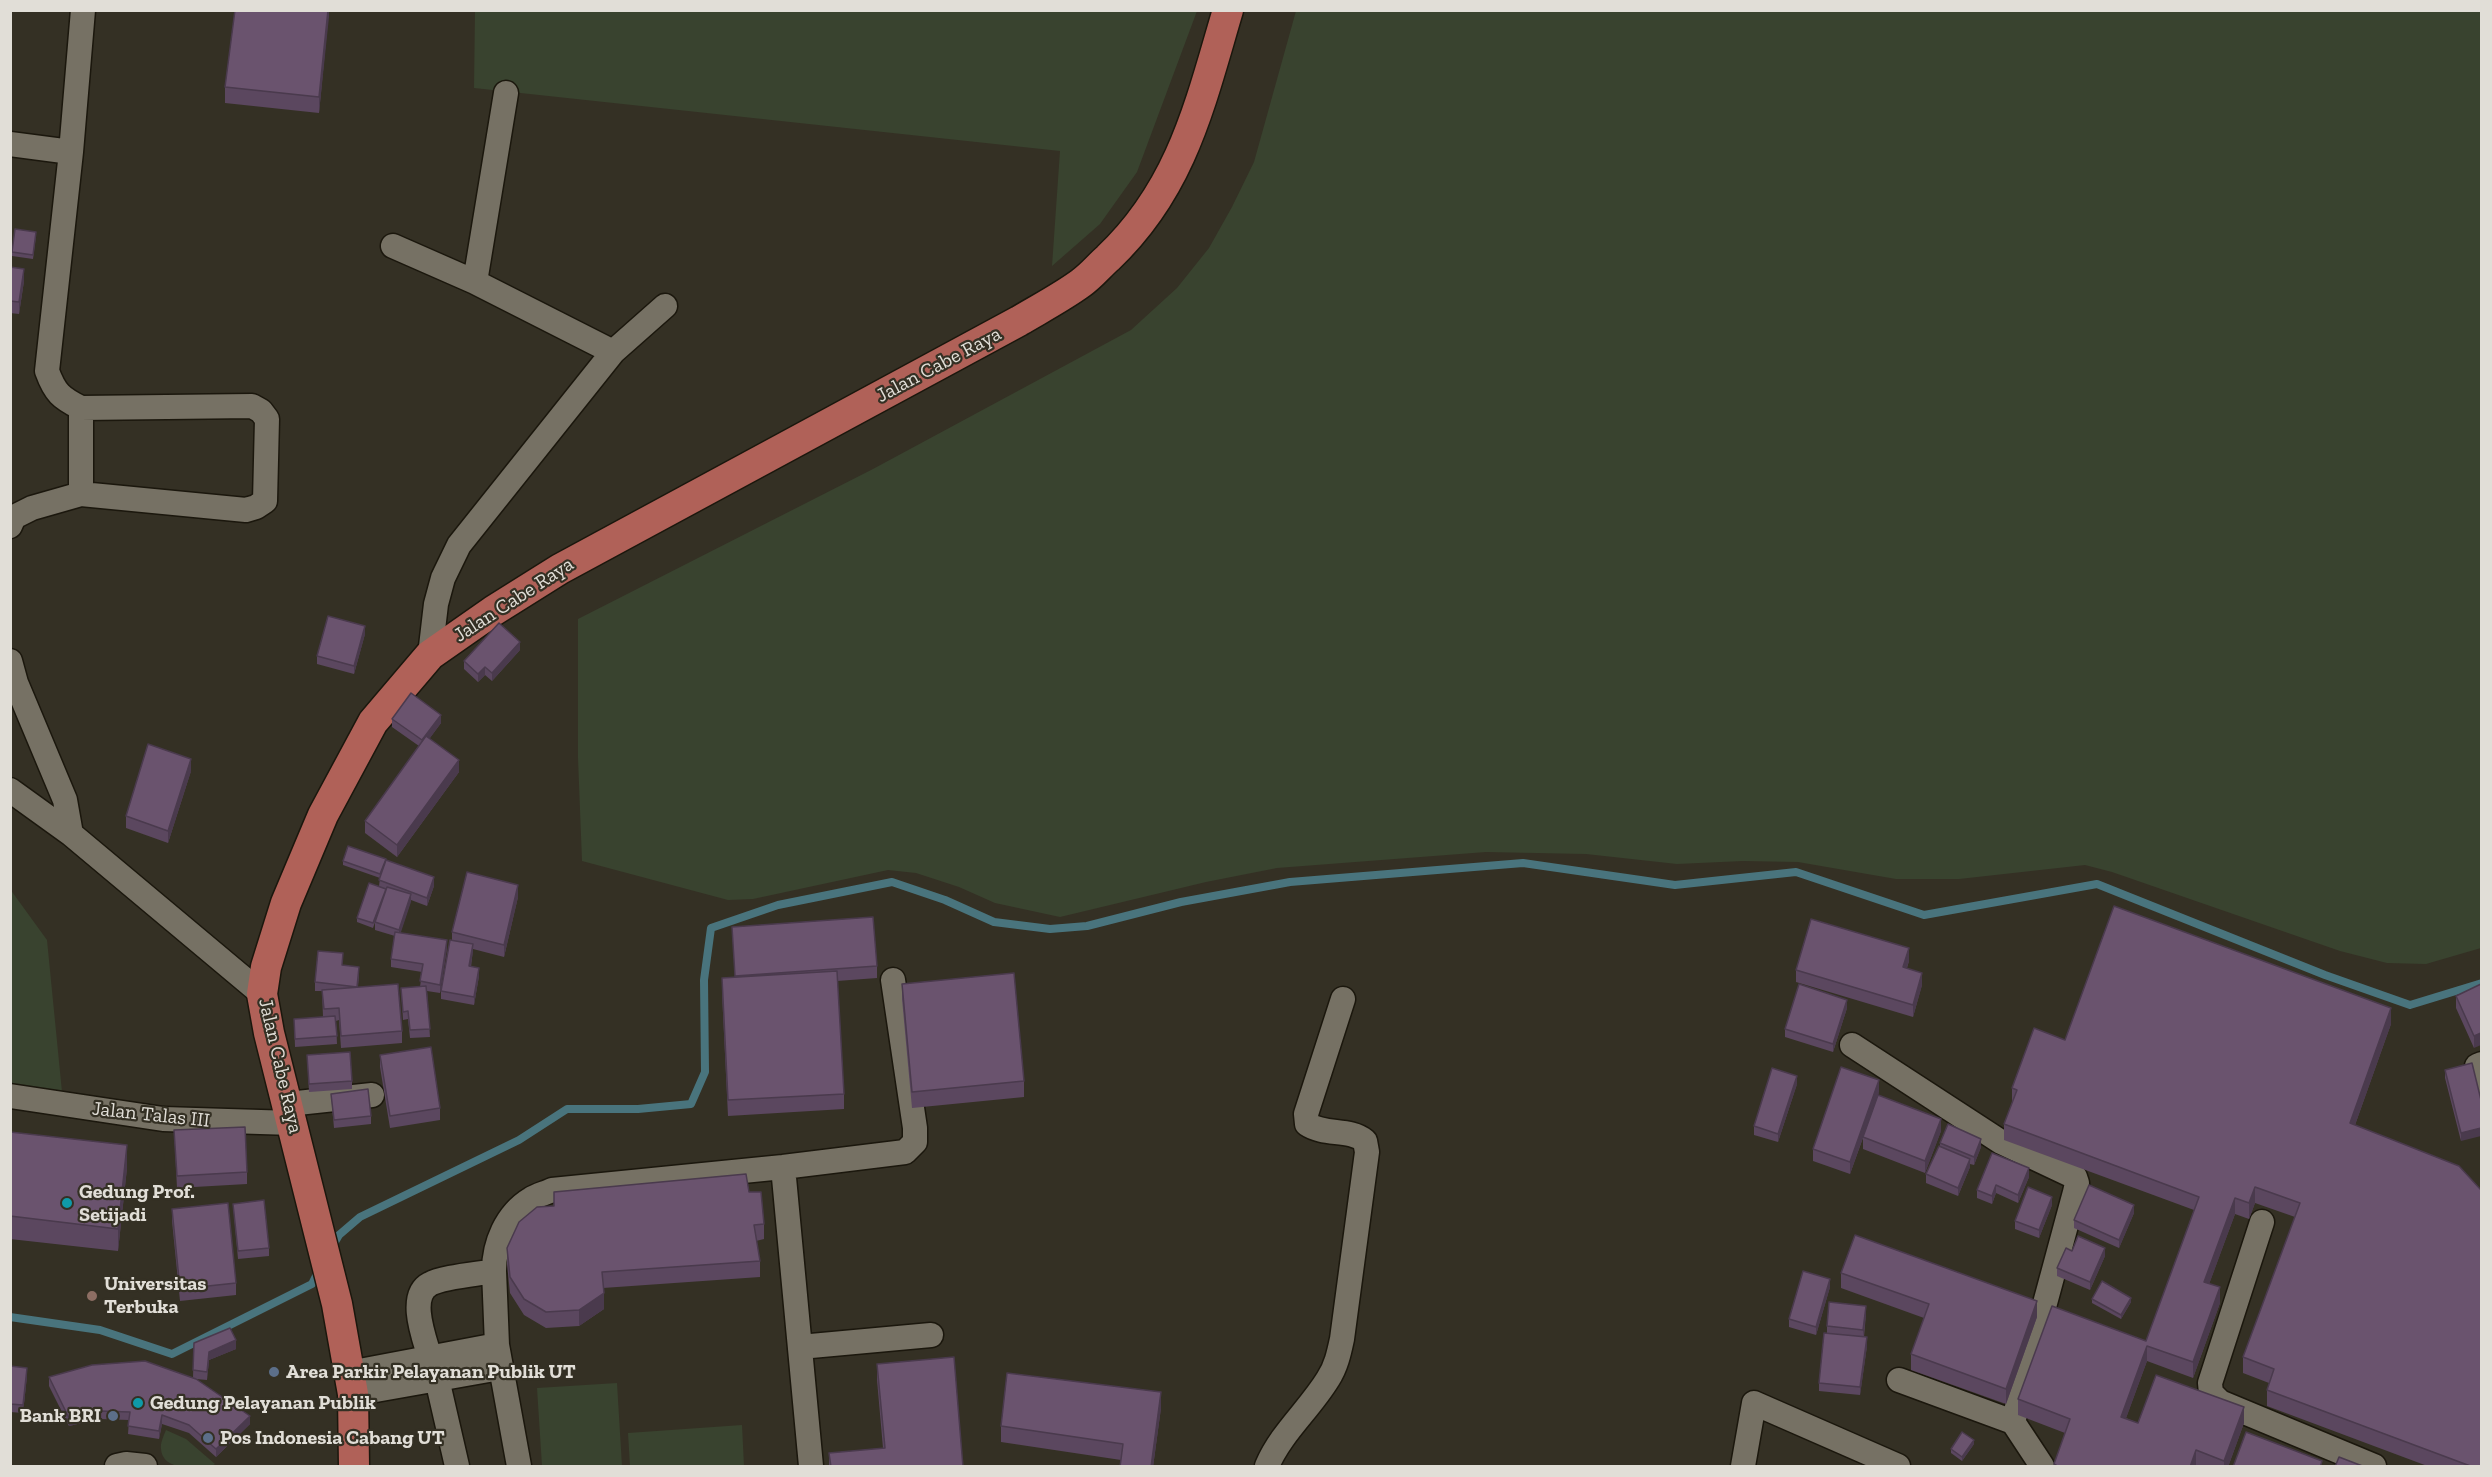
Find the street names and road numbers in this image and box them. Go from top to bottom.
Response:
street label: Jalan Cabe Raya [872,322,1006,408]
street label: Jalan Cabe Raya [450,552,578,648]
street label: Jalan Cabe Raya [253,996,307,1136]
street label: Jalan Talas III [91,1097,211,1133]

